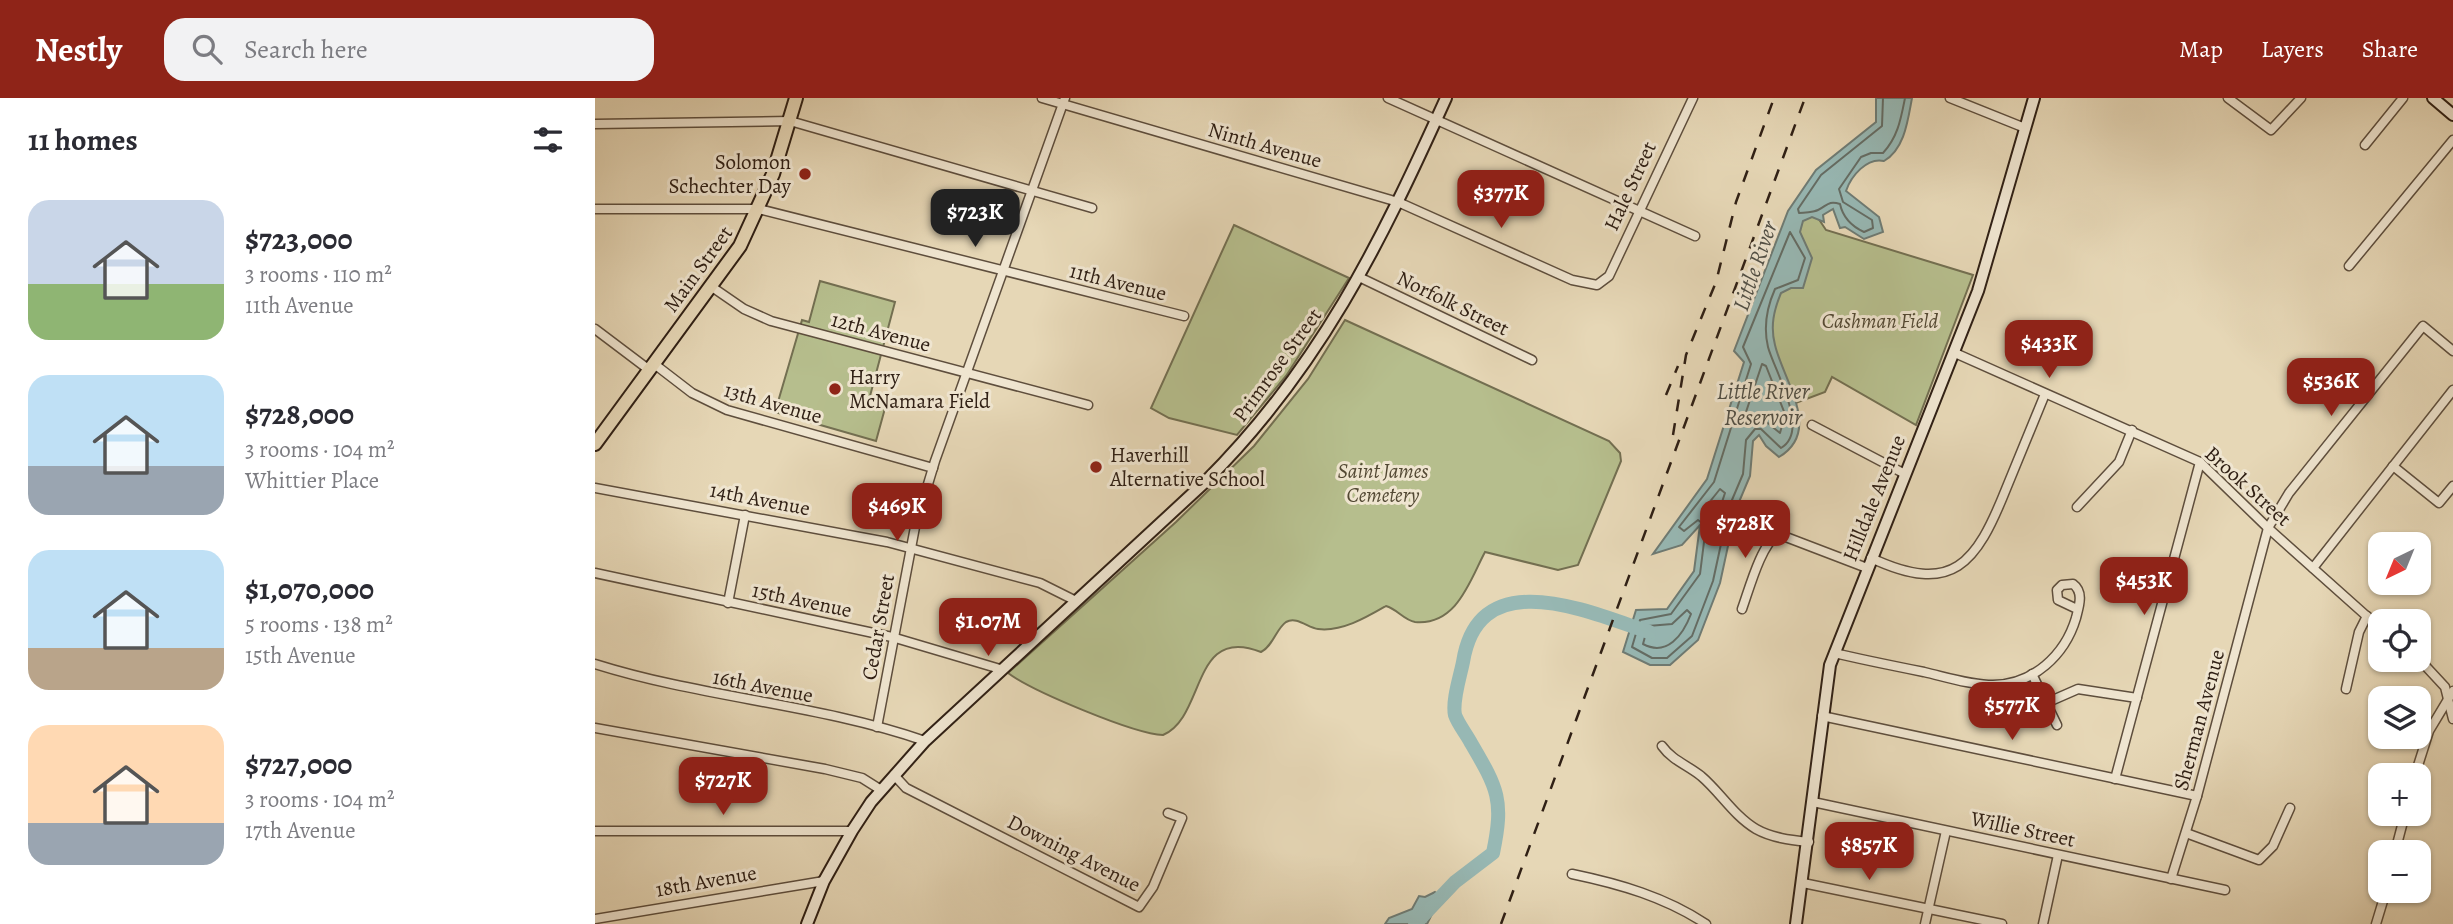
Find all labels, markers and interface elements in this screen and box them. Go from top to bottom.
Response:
search box [164,18,654,81]
text: Nestly [35,27,122,72]
icon: search [188,30,226,68]
text: Search here [244,32,368,67]
text: Map [2179,33,2223,65]
text: Layers [2261,33,2324,65]
text: Share [2362,33,2418,65]
street label: Ninth Avenue [1205,115,1325,175]
text: 11 homes [28,120,138,160]
icon: filters [529,121,567,159]
street label: Hale Street [1597,137,1663,235]
place label: Solomon Schechter Day [669,148,792,200]
marker: Solomon Schechter Day [797,166,813,182]
pin: $377K [1452,170,1550,230]
text: $377K [1473,177,1529,208]
pin: $723K [926,190,1024,249]
text: $723K [947,196,1003,227]
water label: Little River [1725,216,1785,315]
text: $723,000 [245,219,353,259]
street label: Main Street [657,220,739,318]
icon: home [84,228,168,312]
street label: 11th Avenue [1066,256,1170,308]
text: 3 rooms · 110 m² [245,259,392,290]
street label: Norfolk Street [1392,264,1514,342]
text: 11th Avenue [245,290,354,321]
street label: Primrose Street [1226,302,1328,428]
street label: 12th Avenue [828,305,934,359]
park label: Cashman Field [1822,307,1938,335]
pin: $433K [2000,320,2098,380]
text: $433K [2021,327,2077,358]
pin: $536K [2282,358,2380,418]
place label: Harry McNamara Field [849,363,991,415]
text: $536K [2303,365,2359,396]
street label: 13th Avenue [721,376,825,430]
water label: Little River Reservoir [1716,376,1811,433]
marker: Harry McNamara Field [827,381,843,397]
text: $728,000 [245,394,354,434]
icon: home [84,403,168,487]
street label: Hilldale Avenue [1836,431,1912,565]
text: 3 rooms · 104 m² [245,434,394,465]
street label: Brook Street [2199,440,2297,532]
place label: Haverhill Alternative School [1109,441,1265,493]
park label: Saint James Cemetery [1338,457,1428,509]
marker: Haverhill Alternative School [1088,459,1104,475]
text: Whittier Place [245,465,379,496]
street label: 14th Avenue [707,476,813,522]
pin: $469K [848,484,946,543]
text: $469K [868,490,926,521]
pin: $728K [1696,500,1794,560]
text: $728K [1716,507,1774,538]
north arrow [2368,532,2431,595]
map controls [2368,532,2431,903]
pin: $453K [2095,558,2193,617]
text: $453K [2116,564,2172,595]
text: $1,070,000 [245,569,374,609]
street label: Cedar Street [855,572,901,682]
street label: 15th Avenue [750,576,854,624]
icon: home [84,578,168,662]
pin: $1.07M [931,598,1045,658]
text: $1.07M [955,605,1021,636]
text: 5 rooms · 138 m² [245,609,393,640]
button: locate [2368,609,2431,672]
text: 15th Avenue [245,640,356,671]
street label: Sherman Avenue [2167,646,2231,794]
street label: 16th Avenue [710,663,816,709]
pin: $577K [1963,682,2061,742]
button: layers [2368,686,2431,749]
text: $577K [1984,689,2040,720]
text: $727,000 [245,744,352,784]
icon: home [84,753,168,837]
pin: $727K [674,758,772,817]
button: + [2368,763,2431,826]
text: $727K [695,764,751,795]
text: 3 rooms · 104 m² [245,784,394,815]
street label: Willie Street [1967,804,2078,854]
street label: Downing Avenue [1003,807,1145,899]
text: 17th Avenue [245,815,355,846]
pin: $857K [1820,822,1918,882]
text: $857K [1841,829,1897,860]
button: − [2368,840,2431,903]
street label: 18th Avenue [653,858,759,904]

